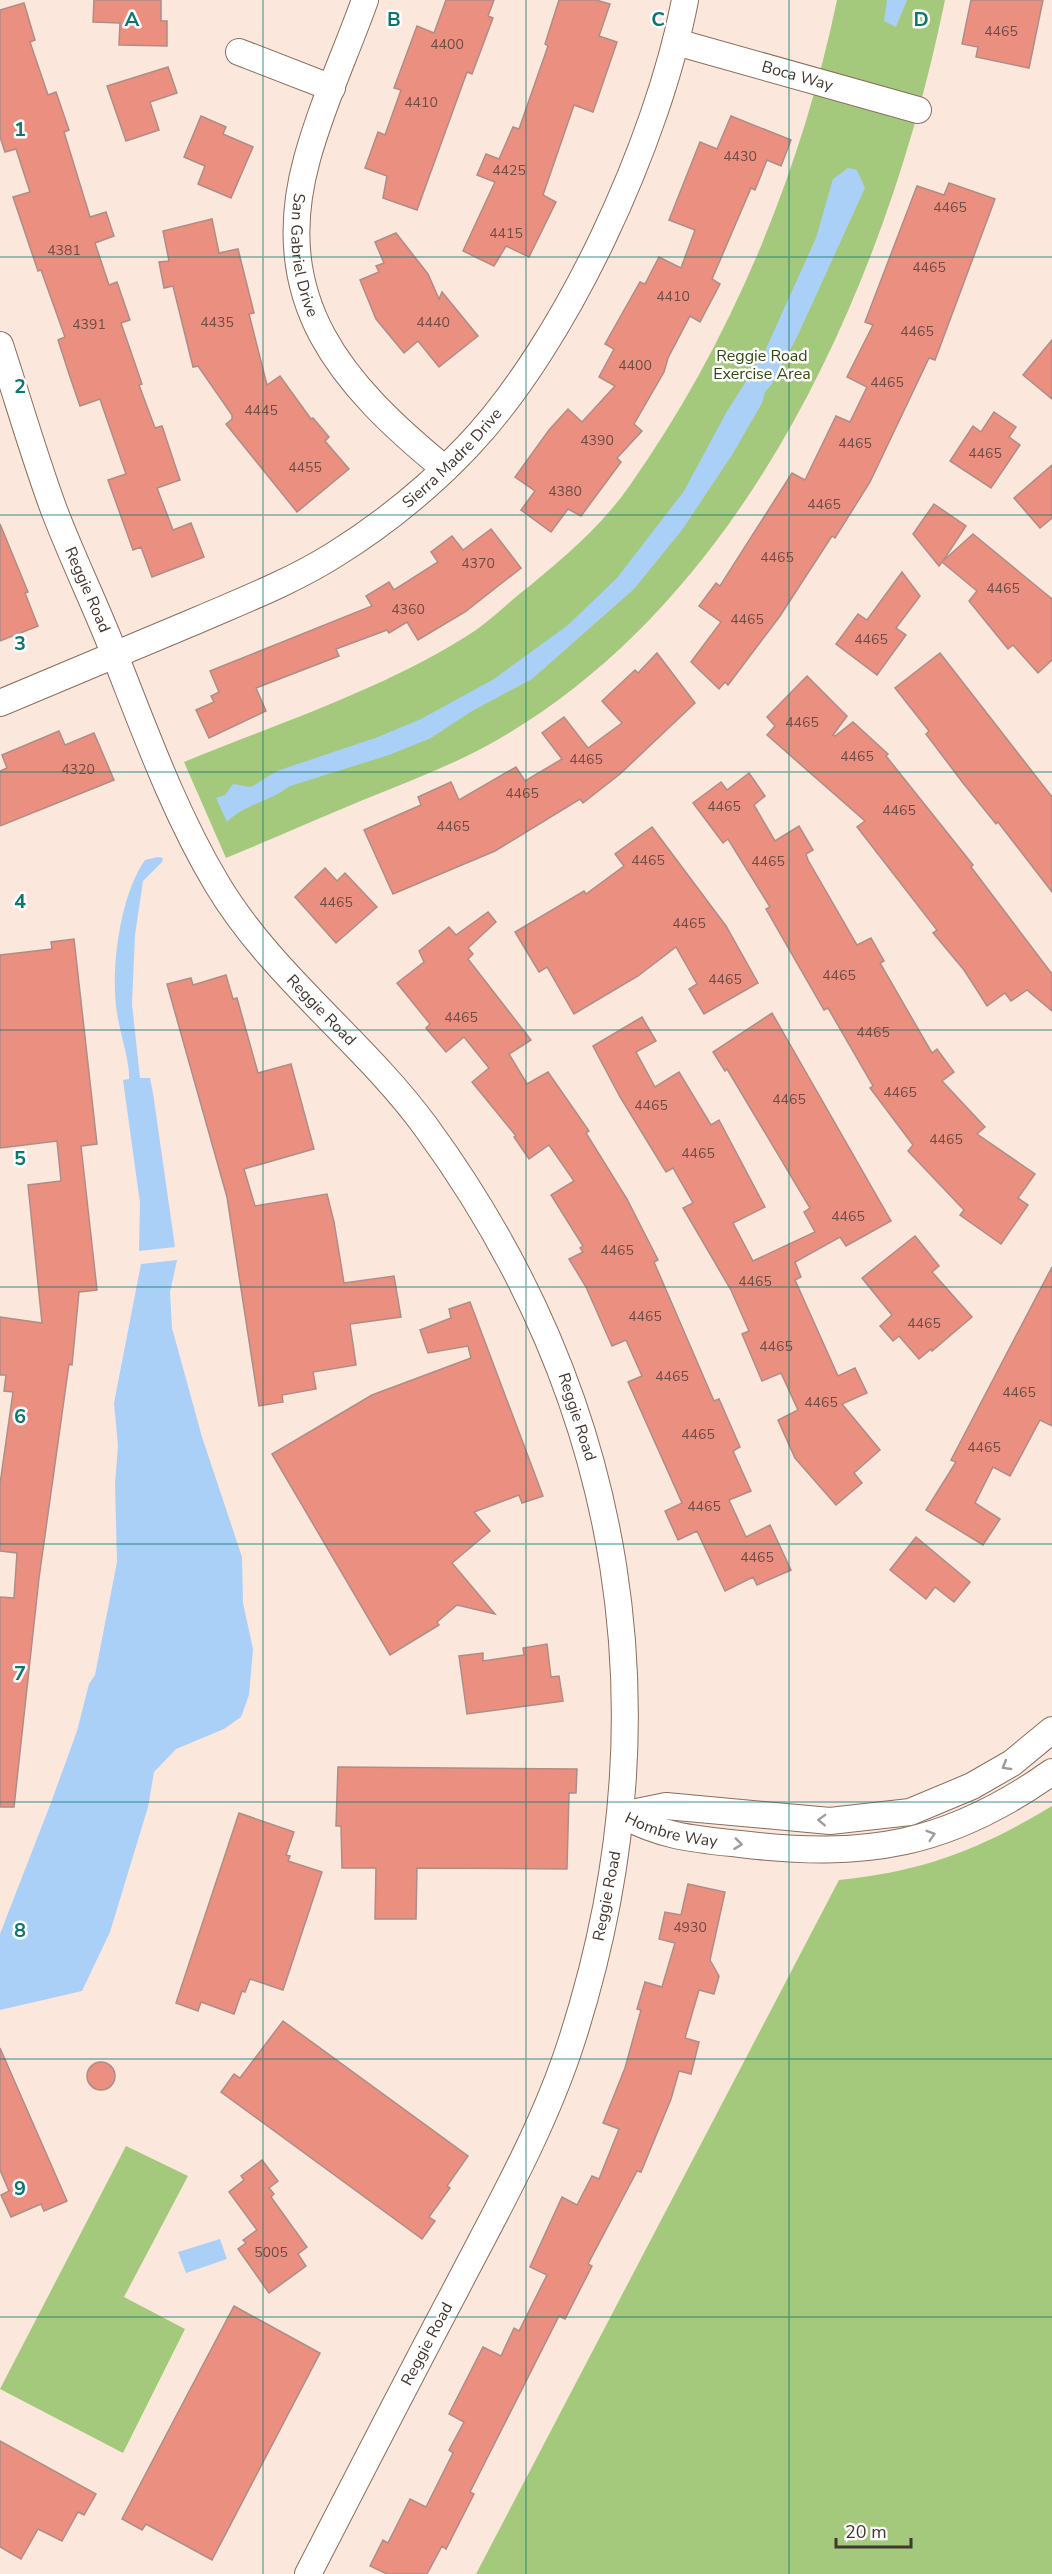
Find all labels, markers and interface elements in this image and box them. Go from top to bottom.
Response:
text: A [125,6,140,33]
text: B [387,6,401,33]
text: C [651,6,665,33]
text: D [913,6,929,33]
house number: 4465 [984,22,1018,41]
house number: 4400 [430,35,464,54]
street label: Boca Way [759,56,836,97]
house number: 4410 [404,93,438,112]
text: 1 [14,116,26,143]
house number: 4430 [723,147,757,166]
house number: 4425 [492,161,526,180]
street label: San Gabriel Drive [285,192,323,321]
house number: 4465 [933,198,967,217]
house number: 4415 [489,224,523,243]
house number: 4381 [47,241,81,260]
house number: 4465 [912,258,946,277]
house number: 4410 [656,287,690,306]
house number: 4435 [200,313,234,332]
house number: 4440 [416,313,450,332]
house number: 4391 [72,315,106,334]
house number: 4465 [900,322,934,341]
park label: Reggie Road Exercise Area [713,345,811,385]
house number: 4400 [618,356,652,375]
text: 2 [14,373,26,400]
house number: 4465 [870,373,904,392]
house number: 4445 [244,401,278,420]
street label: Sierra Madre Drive [397,403,507,513]
house number: 4390 [580,431,614,450]
house number: 4465 [838,434,872,453]
house number: 4465 [968,444,1002,463]
house number: 4455 [288,458,322,477]
house number: 4380 [548,482,582,501]
house number: 4465 [807,495,841,514]
street label: Reggie Road [59,543,116,636]
house number: 4465 [760,548,794,567]
house number: 4370 [461,554,495,573]
house number: 4465 [986,579,1020,598]
house number: 4360 [391,600,425,619]
house number: 4465 [730,610,764,629]
text: 3 [14,630,26,657]
house number: 4465 [854,630,888,649]
house number: 4465 [785,713,819,732]
house number: 4465 [840,747,874,766]
house number: 4465 [569,750,603,769]
house number: 4320 [61,760,95,779]
house number: 4465 [505,784,539,803]
house number: 4465 [707,797,741,816]
house number: 4465 [882,801,916,820]
house number: 4465 [436,817,470,836]
house number: 4465 [631,851,665,870]
house number: 4465 [751,852,785,871]
text: 4 [14,888,26,915]
house number: 4465 [319,893,353,912]
house number: 4465 [672,914,706,933]
house number: 4465 [822,966,856,985]
street label: Reggie Road [281,970,361,1051]
house number: 4465 [708,970,742,989]
house number: 4465 [444,1008,478,1027]
house number: 4465 [856,1023,890,1042]
house number: 4465 [883,1083,917,1102]
house number: 4465 [772,1090,806,1109]
house number: 4465 [634,1096,668,1115]
house number: 4465 [929,1130,963,1149]
house number: 4465 [681,1144,715,1163]
text: 5 [14,1145,26,1172]
house number: 4465 [831,1207,865,1226]
house number: 4465 [600,1241,634,1260]
house number: 4465 [738,1272,772,1291]
house number: 4465 [628,1307,662,1326]
house number: 4465 [907,1314,941,1333]
house number: 4465 [759,1337,793,1356]
house number: 4465 [655,1367,689,1386]
street label: Reggie Road [552,1370,602,1464]
house number: 4465 [1002,1383,1036,1402]
house number: 4465 [804,1393,838,1412]
text: 6 [14,1403,26,1430]
house number: 4465 [681,1425,715,1444]
house number: 4465 [967,1438,1001,1457]
house number: 4465 [687,1497,721,1516]
house number: 4465 [740,1548,774,1567]
text: 7 [14,1660,26,1687]
one-way arrow [1002,1759,1012,1771]
street label: Hombre Way [621,1807,719,1853]
one-way arrow [818,1814,827,1827]
one-way arrow [925,1830,936,1842]
one-way arrow [734,1837,743,1850]
street label: Reggie Road [587,1849,627,1943]
text: 8 [14,1917,26,1944]
house number: 4930 [673,1918,707,1937]
text: 9 [14,2175,26,2202]
house number: 5005 [254,2243,288,2262]
street label: Reggie Road [396,2299,458,2389]
scale bar [836,2511,911,2549]
text: 20 m [845,2520,887,2544]

